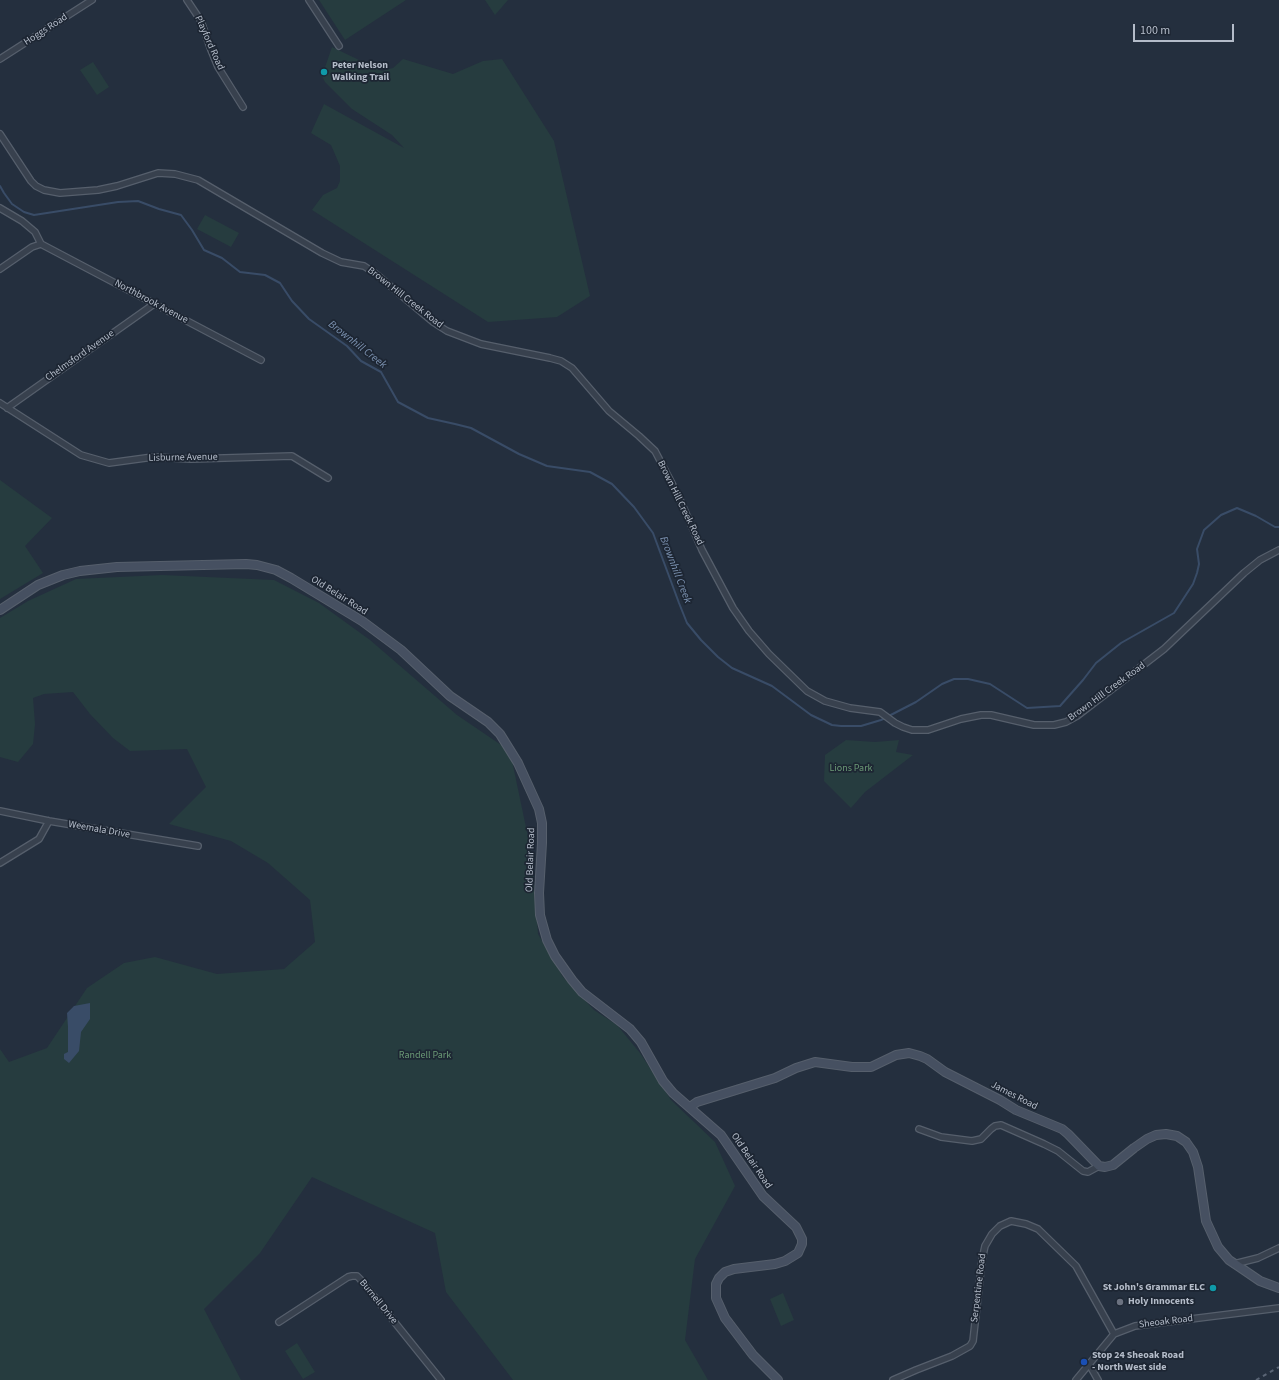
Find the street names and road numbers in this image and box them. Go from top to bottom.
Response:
street label: Hoggs Road [22,11,70,49]
street label: Playford Road [192,14,226,72]
street label: Brown Hill Creek Road [365,265,445,331]
street label: Northbrook Avenue [112,278,190,326]
street label: Chelmsford Avenue [43,328,117,384]
street label: Lisburne Avenue [148,451,218,465]
street label: Brown Hill Creek Road [654,459,706,547]
street label: Old Belair Road [308,574,370,618]
street label: Brown Hill Creek Road [1066,660,1148,724]
street label: Weemala Drive [67,819,131,841]
street label: Old Belair Road [524,828,538,892]
street label: James Road [989,1079,1039,1113]
street label: Old Belair Road [728,1131,774,1191]
street label: Serpentine Road [969,1253,989,1323]
street label: Burnell Drive [356,1277,400,1327]
street label: Sheoak Road [1138,1313,1194,1331]

